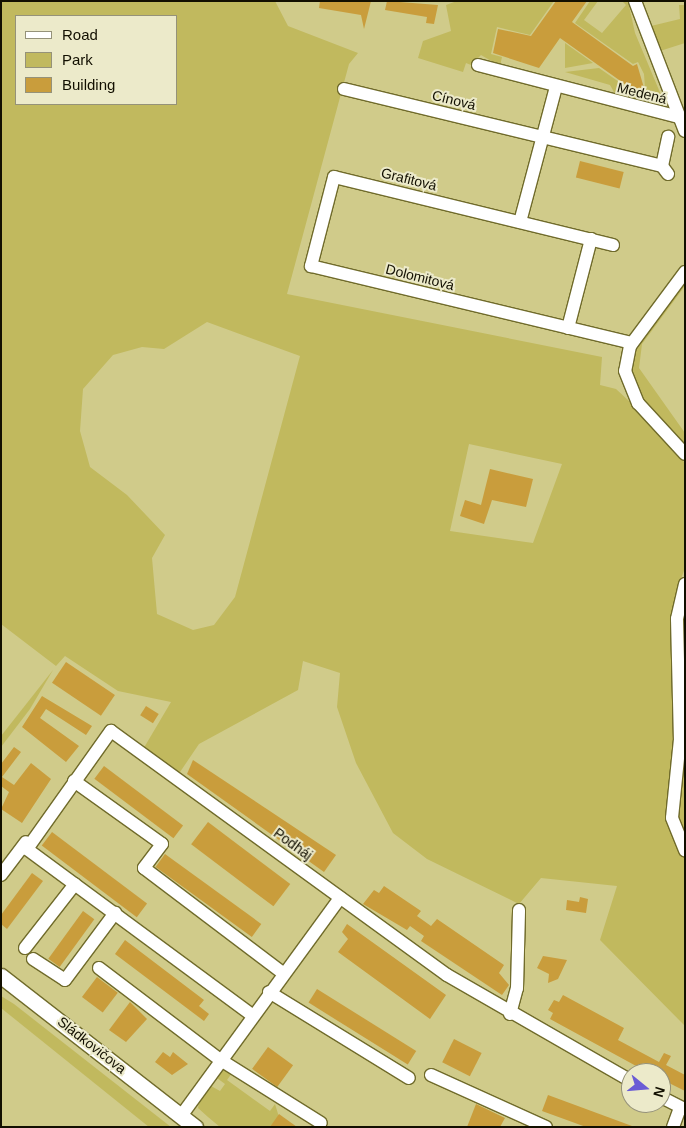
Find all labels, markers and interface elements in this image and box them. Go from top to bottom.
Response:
legend [15,15,178,105]
text: Road [62,26,98,43]
text: Park [62,51,93,68]
text: Building [62,76,115,93]
street label: Medená [615,79,669,107]
street label: Cínová [430,86,478,114]
street label: Grafitová [379,164,439,194]
street label: Dolomitová [384,260,456,294]
street label: Podháj [270,824,316,864]
street label: Sládkovičova [54,1013,130,1077]
north arrow [621,1063,671,1113]
text: N [650,1085,669,1099]

